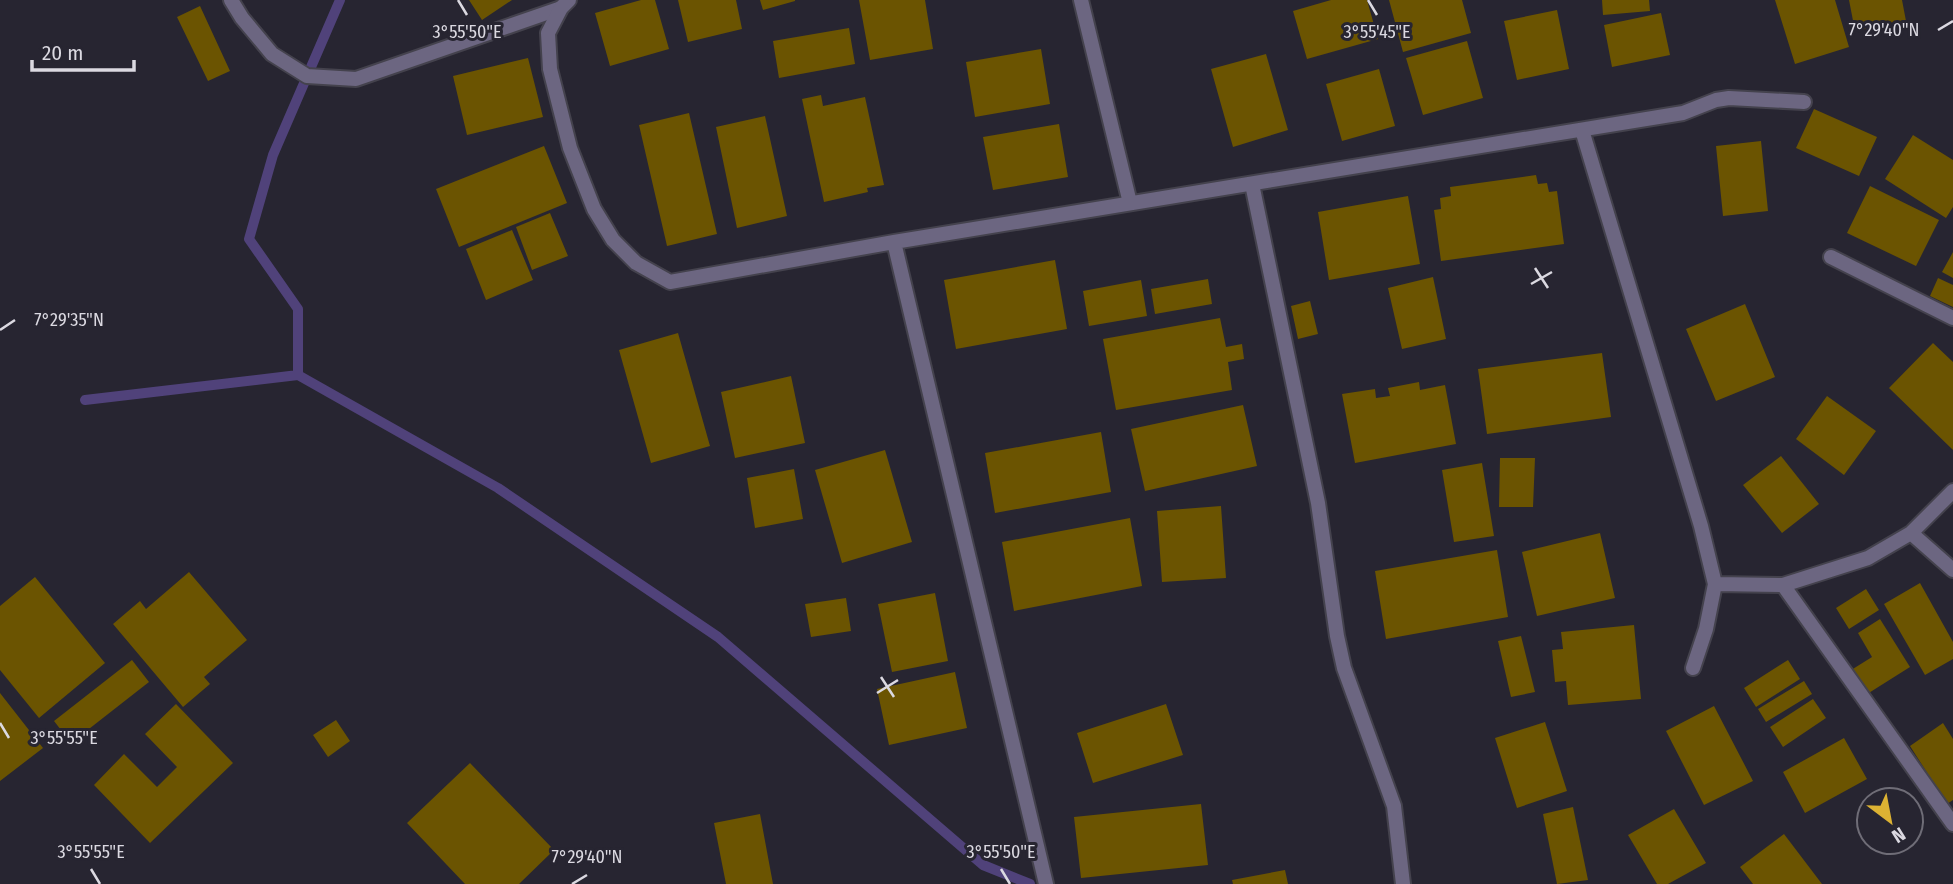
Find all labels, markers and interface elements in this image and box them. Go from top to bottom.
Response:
text: 7°29'40"N [1848,19,1920,41]
text: 3°55'50"E [433,21,501,43]
text: 3°55'45"E [1344,21,1410,43]
scale bar [32,28,133,72]
text: 20 m [42,40,83,66]
text: 7°29'35"N [34,309,104,331]
text: 3°55'55"E [30,727,98,749]
north arrow [1855,786,1925,856]
text: N [1888,822,1910,848]
text: 3°55'55"E [57,841,125,863]
text: 3°55'50"E [967,841,1035,863]
text: 7°29'40"N [551,846,623,868]

